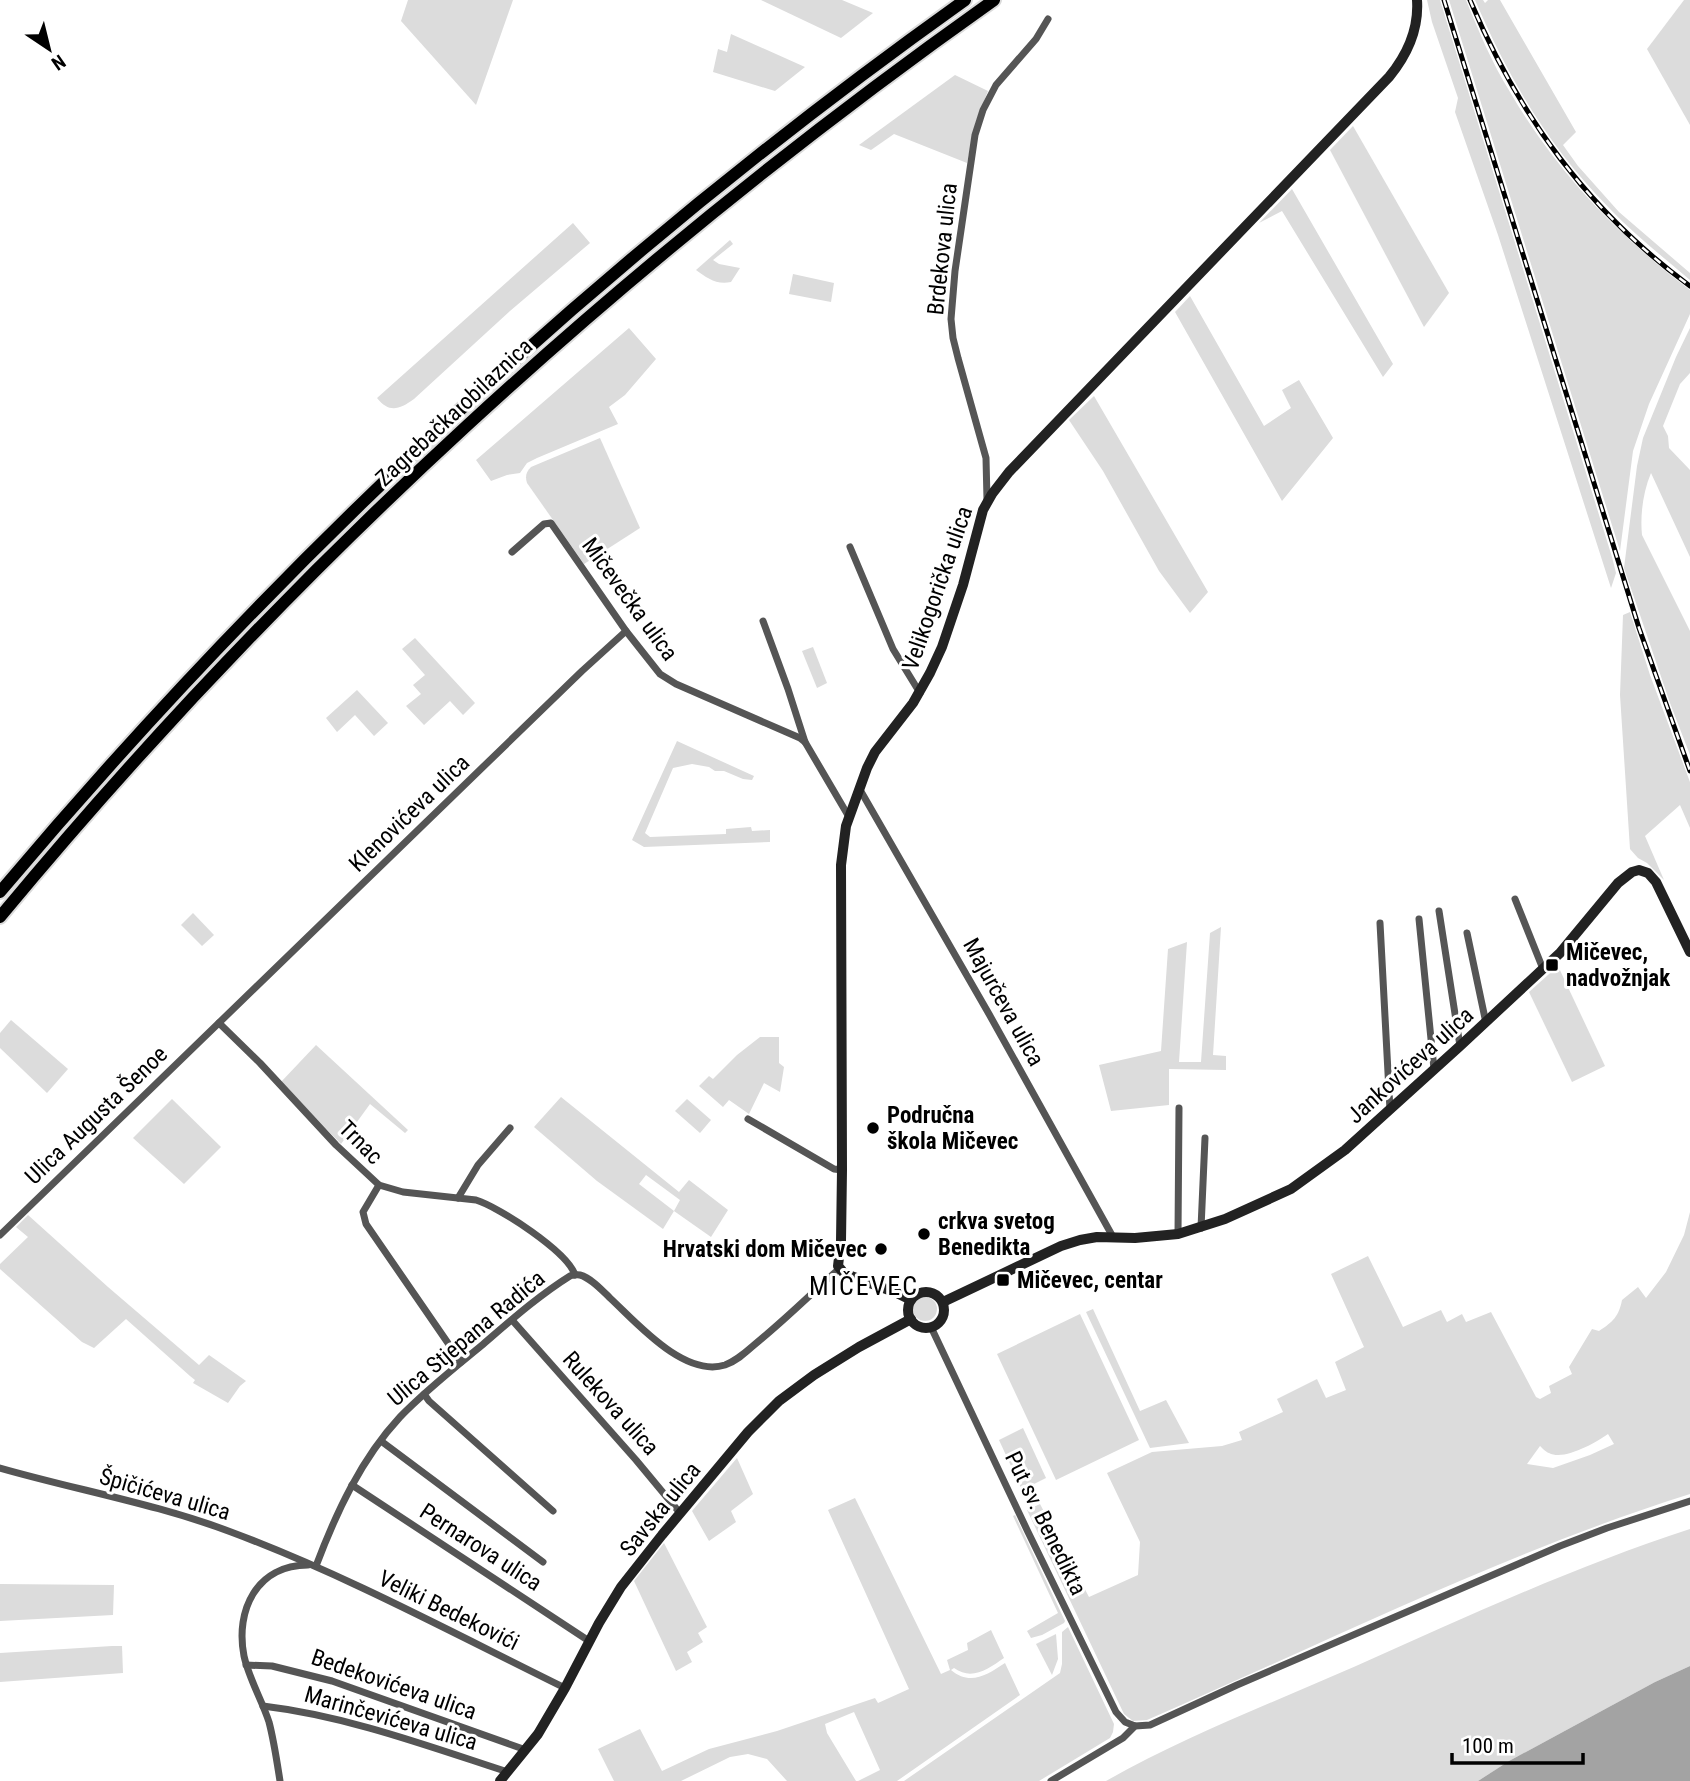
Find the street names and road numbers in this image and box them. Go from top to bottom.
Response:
street label: Brdekova ulica [922,182,963,316]
street label: Zagrebačka obilaznica [370,333,538,492]
street label: Velikogorička ulica [897,503,978,674]
street label: Mičevečka ulica [576,533,683,666]
street label: Klenovićeva ulica [344,749,475,878]
street label: Majurčeva ulica [957,934,1050,1071]
street label: Jankovićeva ulica [1342,1002,1479,1129]
street label: Ulica Augusta Šenoe [19,1040,173,1190]
street label: Trnac [333,1115,388,1170]
street label: Ulica Stjepana Radića [382,1265,550,1412]
street label: Rulekova ulica [557,1346,664,1461]
street label: Put sv. Benedikta [999,1447,1092,1599]
street label: Savska ulica [614,1457,706,1562]
street label: Špičićeva ulica [96,1462,234,1526]
street label: Pernarova ulica [415,1498,547,1597]
street label: Veliki Bedekovići [374,1565,523,1656]
street label: Bedekovićeva ulica [308,1644,480,1725]
street label: Marinčevićeva ulica [301,1681,480,1756]

